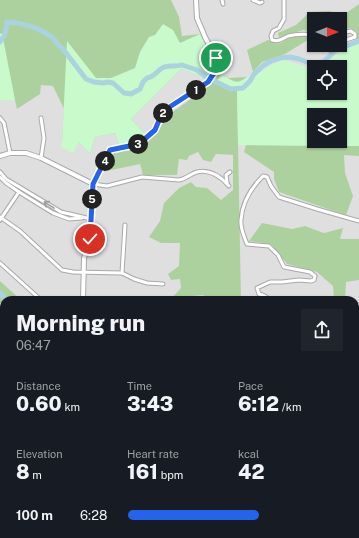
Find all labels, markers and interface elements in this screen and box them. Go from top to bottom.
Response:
north arrow [307,12,347,52]
map controls [307,12,347,148]
pin [199,41,233,75]
icon: arrive [205,47,227,69]
button: locate [307,60,347,100]
pin: 1 [186,80,206,100]
text: 1 [194,84,198,96]
pin: 2 [153,103,173,123]
text: 2 [160,107,167,119]
button: layers [307,108,347,148]
pin: 3 [128,134,148,154]
text: 3 [134,138,142,150]
pin: 4 [95,151,115,171]
text: 4 [101,155,109,167]
pin: 5 [82,189,102,209]
text: 5 [88,193,96,205]
one-way arrow [44,201,55,209]
pin [73,222,107,256]
icon: check [79,228,101,250]
button: share [301,309,343,351]
text: Morning run [16,310,145,336]
text: 06:47 [16,338,51,353]
text: Distance [16,380,61,392]
text: Time [127,380,152,392]
text: Pace [238,380,263,392]
text: 0.60 [16,392,62,416]
text: 3:43 [127,392,173,416]
text: 6:12 [238,392,279,416]
text: km [62,401,80,413]
text: /km [279,401,301,413]
text: Elevation [16,448,63,460]
text: Heart rate [127,448,179,460]
text: kcal [238,448,259,460]
text: 8 [16,460,30,484]
text: 161 [127,460,158,484]
text: 42 [238,460,264,484]
text: m [30,469,42,481]
text: bpm [158,469,183,481]
text: 100 m [16,508,53,523]
text: 6:28 [80,508,107,523]

